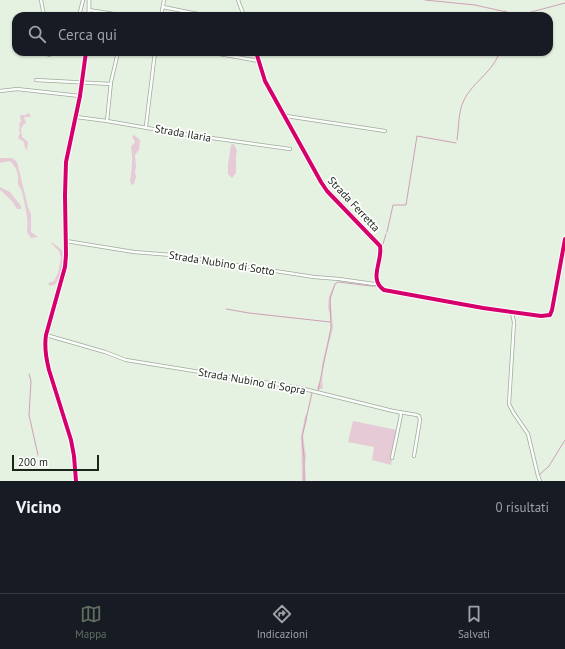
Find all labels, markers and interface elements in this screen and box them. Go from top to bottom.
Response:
search box [12,12,553,56]
icon: search [26,23,48,45]
text: Cerca qui [58,25,117,44]
street label: Strada Ilaria [154,121,212,145]
street label: Strada Ferretta [325,174,383,234]
street label: Strada Nubino di Sotto [168,248,276,278]
street label: Strada Nubino di Sopra [197,365,307,397]
scale bar [12,453,99,472]
text: 200 m [18,455,48,469]
text: Vicino [16,496,61,518]
text: 0 risultati [496,499,549,516]
tab: Mappa [75,603,107,641]
tab: Indicazioni [257,603,308,641]
tab: Salvati [458,603,490,641]

